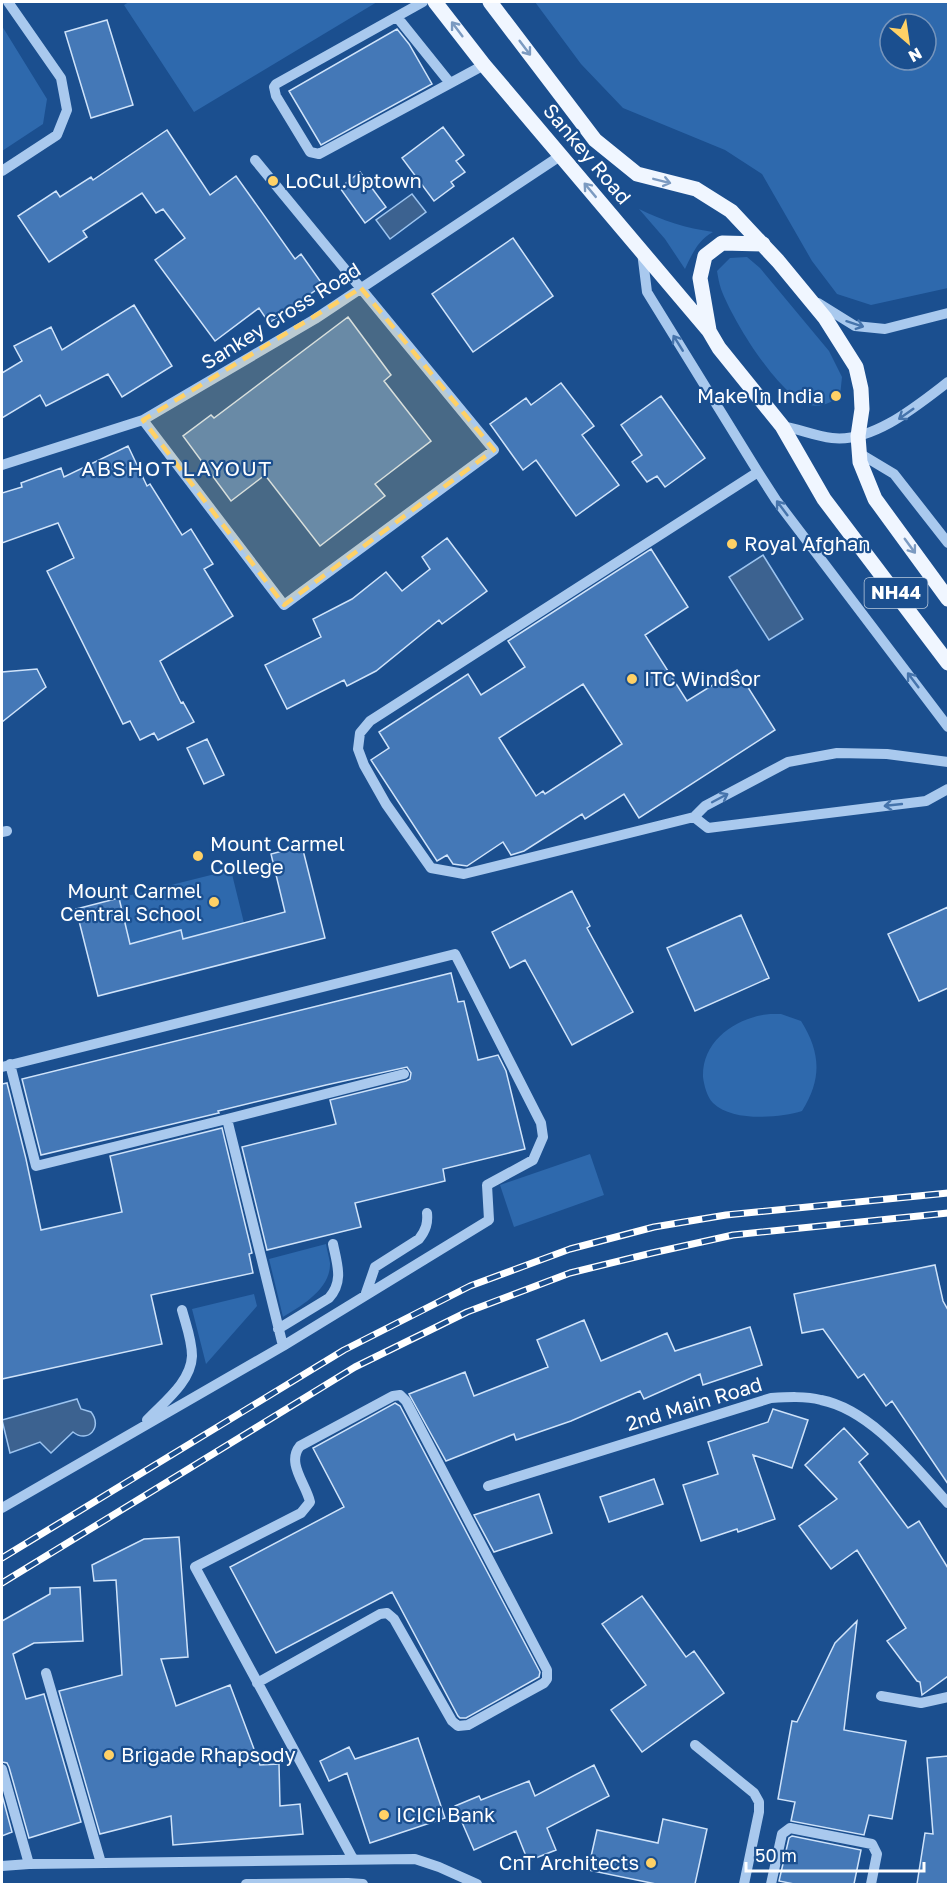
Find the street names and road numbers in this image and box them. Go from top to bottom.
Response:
street label: Sankey Road [539,98,637,208]
street label: Sankey Cross Road [196,256,364,374]
road number: NH44 [864,578,928,608]
street label: 2nd Main Road [623,1371,765,1435]

